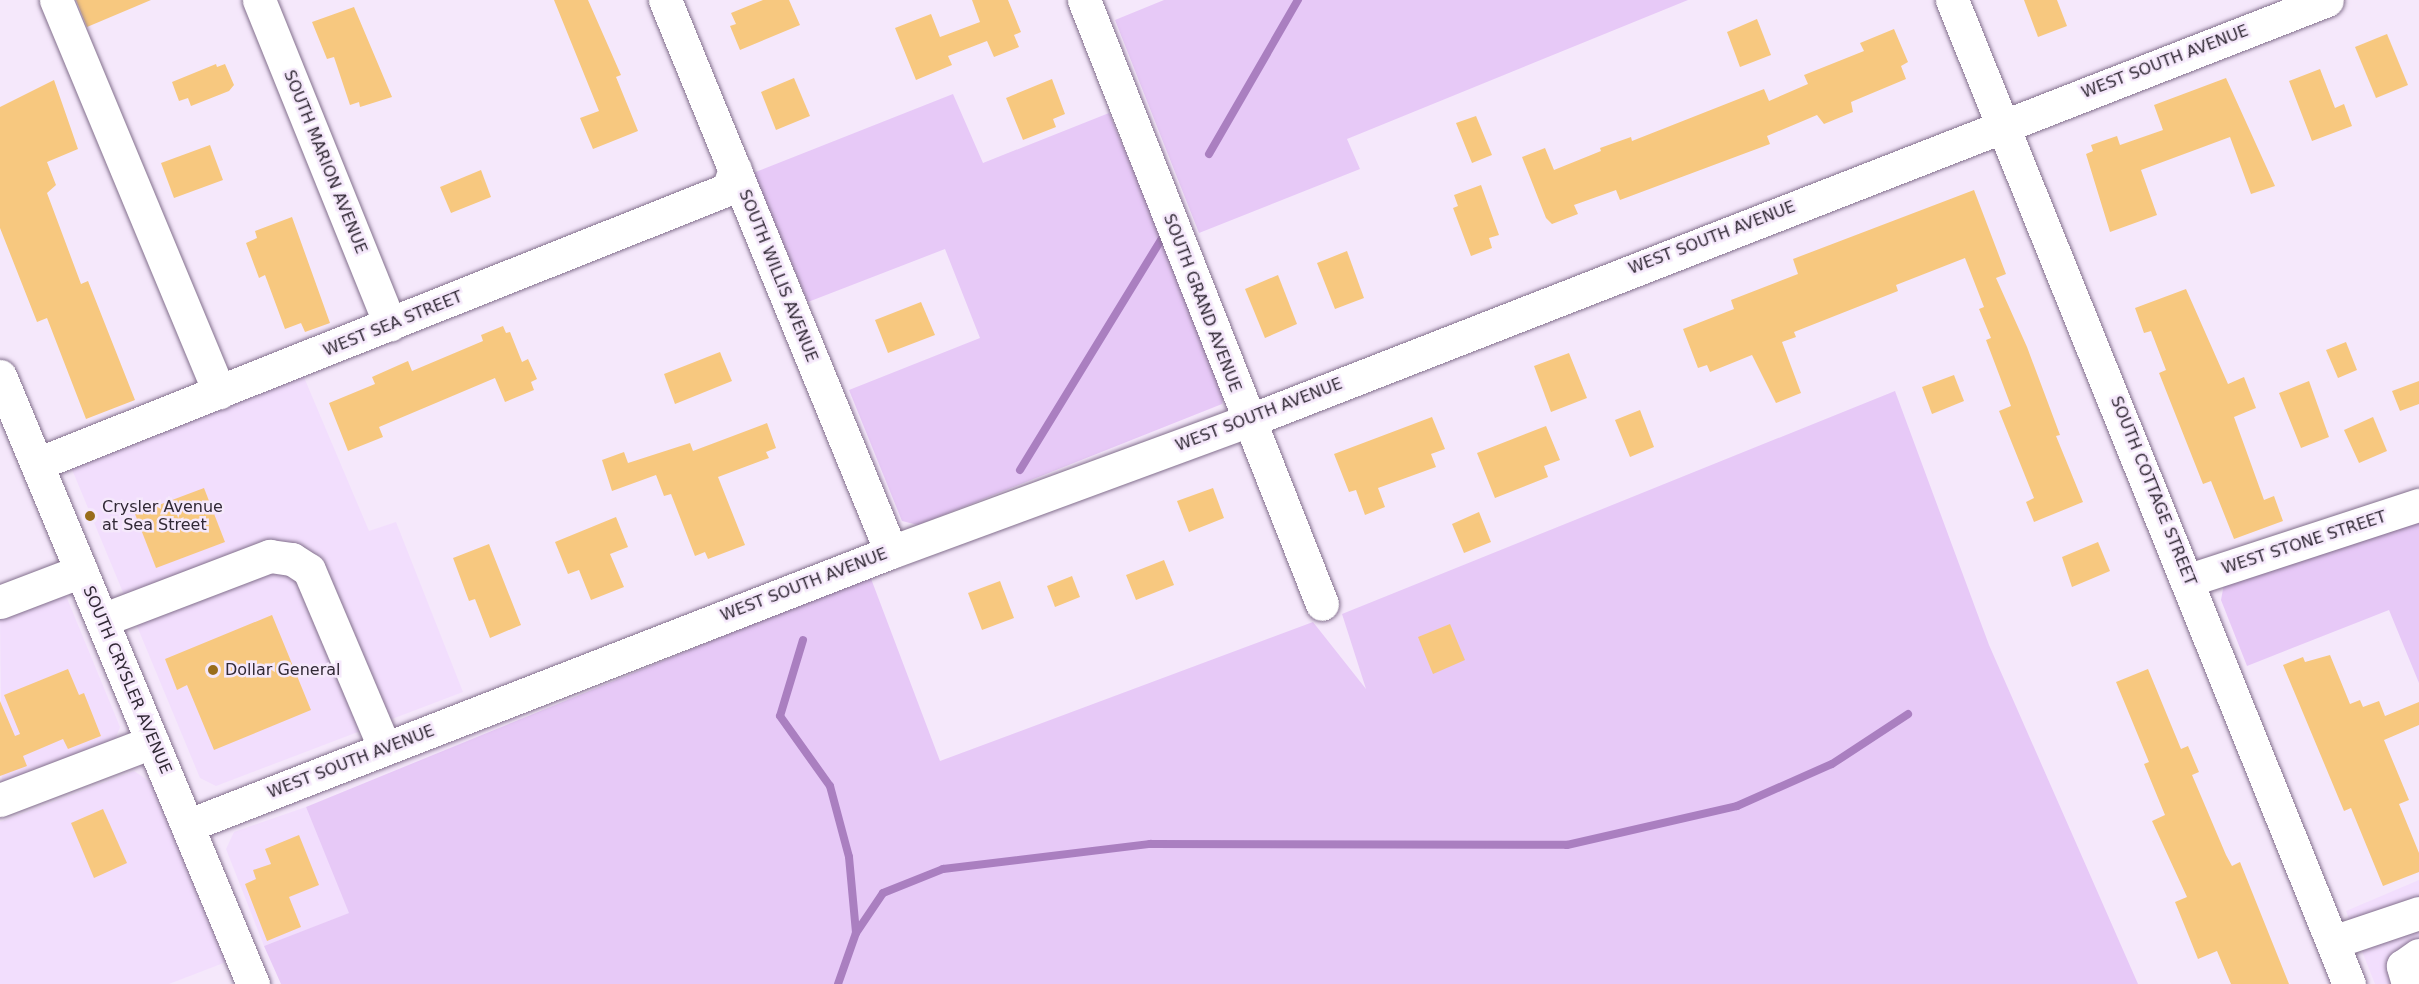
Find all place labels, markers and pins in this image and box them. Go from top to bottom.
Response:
place label: Crysler Avenue at Sea Street [102,497,223,535]
marker: Crysler Avenue at Sea Street [83,509,97,523]
place label: Dollar General [225,660,341,680]
marker: Dollar General [206,663,220,677]

